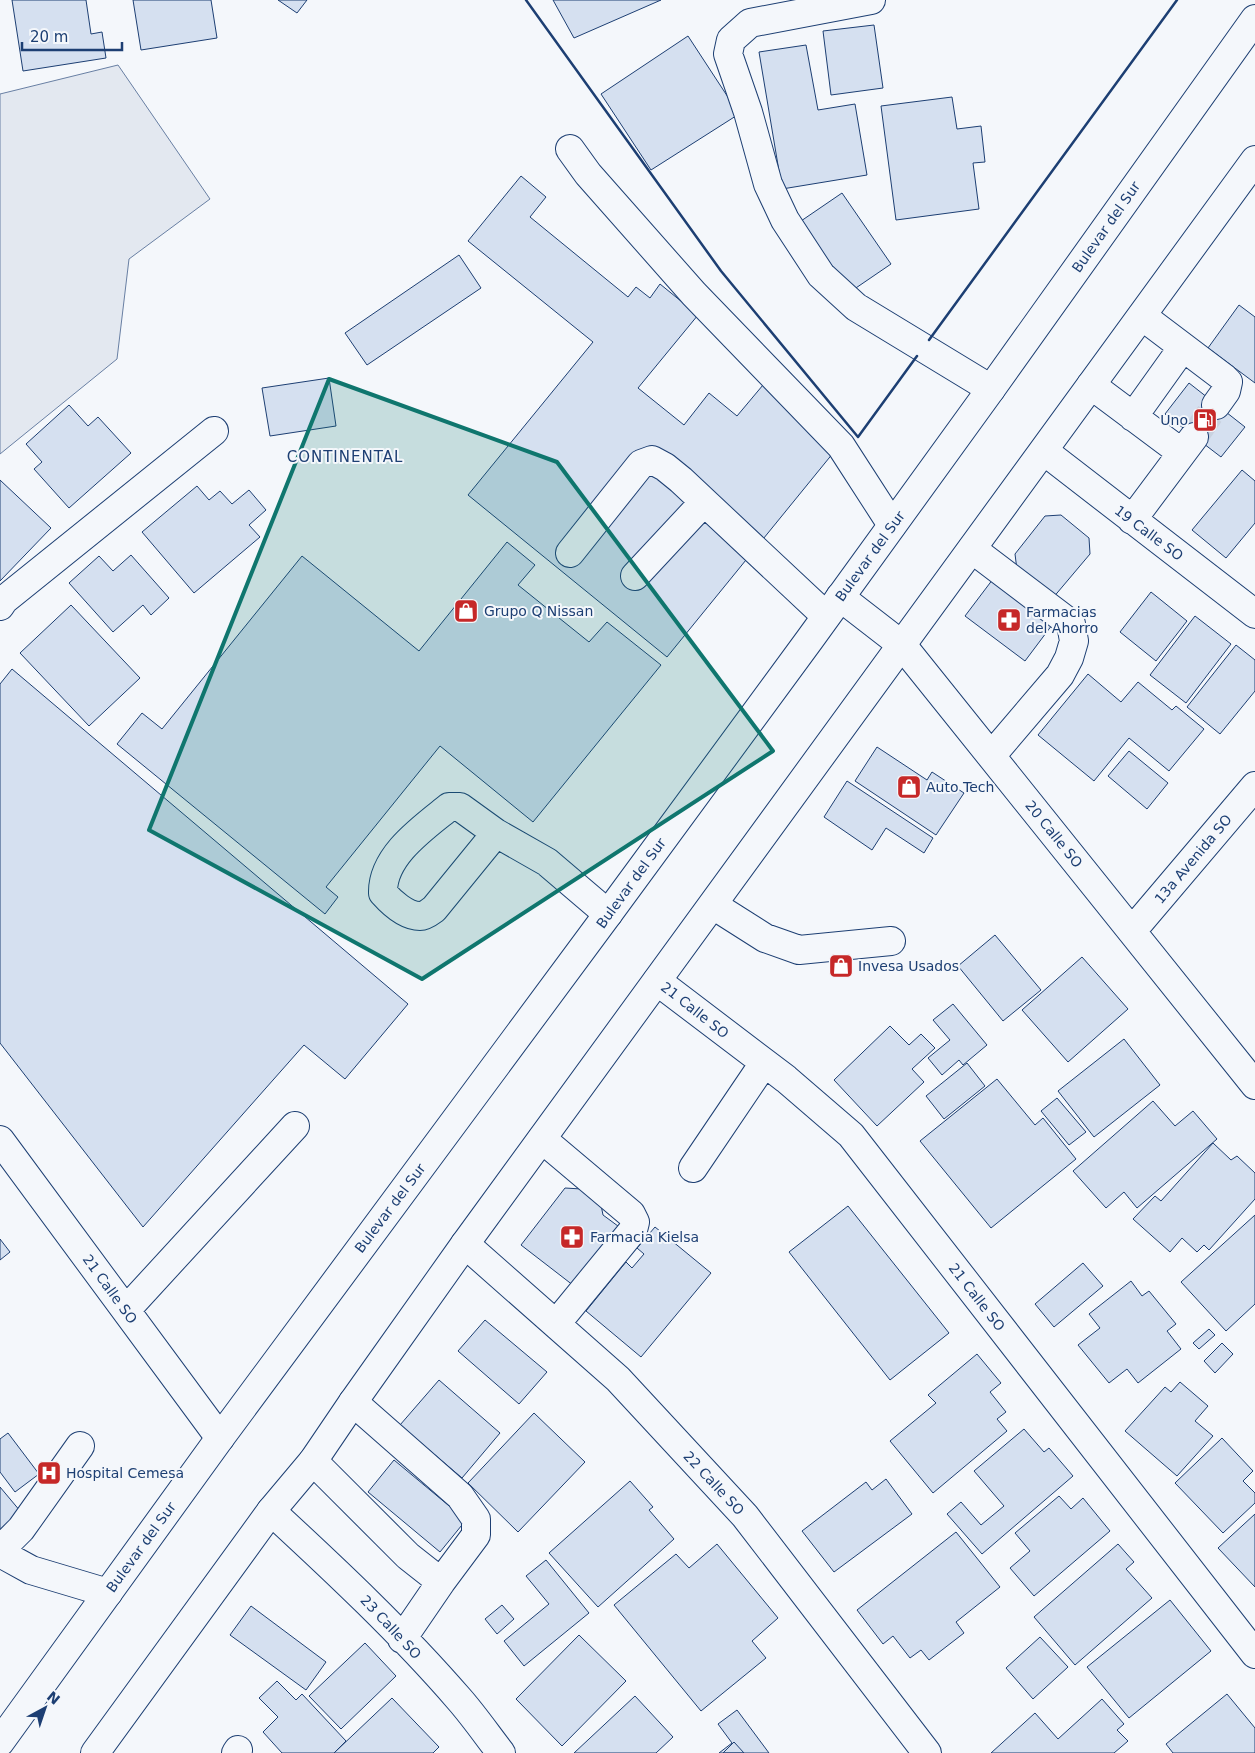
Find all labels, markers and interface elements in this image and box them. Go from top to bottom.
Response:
scale bar [22,20,122,52]
text: 20 m [30,28,68,46]
street label: Bulevar del Sur [1069,178,1143,276]
fuel station icon: Uno [1192,407,1218,433]
place label: Uno [1160,412,1188,428]
district label: CONTINENTAL [287,448,403,466]
street label: 19 Calle SO [1112,502,1186,564]
street label: Bulevar del Sur [832,508,908,604]
shop icon: Grupo Q Nissan [453,598,479,624]
place label: Grupo Q Nissan [484,603,593,619]
place label: Farmacias del Ahorro [1026,604,1098,636]
pharmacy icon: Farmacias del Ahorro [996,607,1022,633]
shop icon: Auto Tech [896,774,922,800]
place label: Auto Tech [926,779,994,795]
street label: 20 Calle SO [1022,797,1086,871]
street label: 13a Avenida SO [1151,811,1235,907]
street label: Bulevar del Sur [593,835,669,931]
shop icon: Invesa Usados [828,953,854,979]
place label: Invesa Usados [858,958,959,974]
street label: 21 Calle SO [658,979,732,1041]
street label: Bulevar del Sur [351,1160,429,1256]
pharmacy icon: Farmacia Kielsa [559,1224,585,1250]
place label: Farmacia Kielsa [590,1229,699,1245]
street label: 21 Calle SO [80,1251,140,1327]
street label: 21 Calle SO [946,1260,1008,1334]
street label: 22 Calle SO [680,1448,748,1518]
hospital icon: Hospital Cemesa [36,1460,62,1486]
place label: Hospital Cemesa [66,1465,184,1481]
street label: Bulevar del Sur [103,1499,179,1595]
street label: 23 Calle SO [357,1592,425,1662]
north arrow [20,1683,70,1733]
text: N [44,1688,63,1708]

